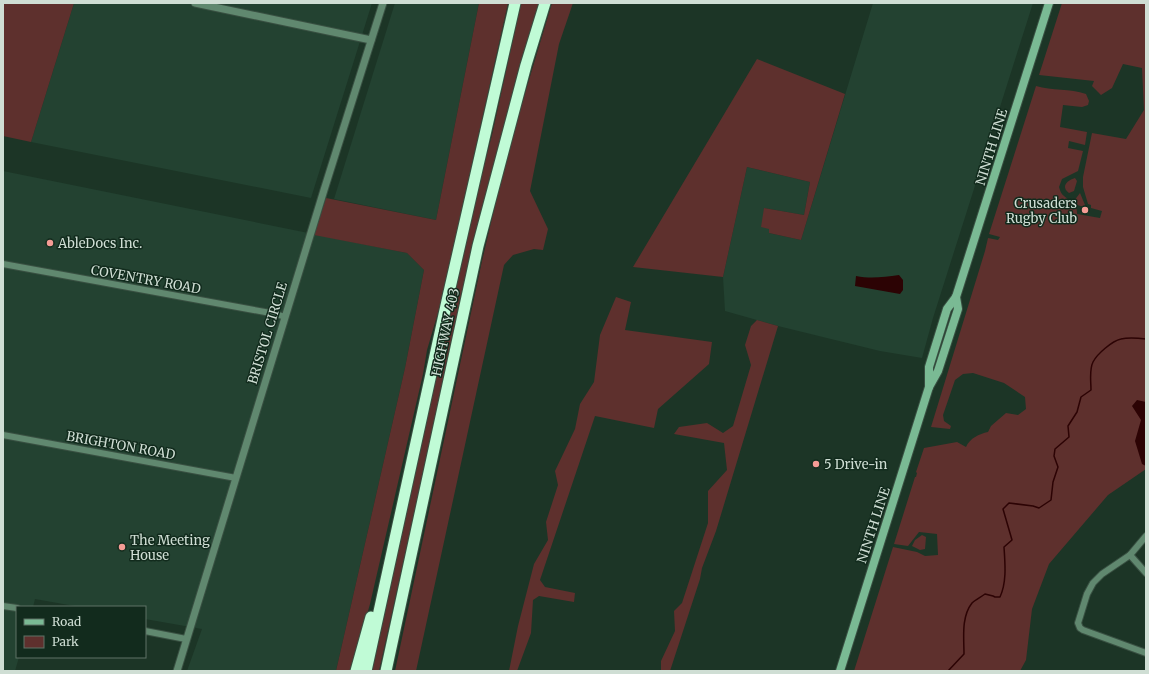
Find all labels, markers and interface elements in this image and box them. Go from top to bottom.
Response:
street label: NINTH LINE [972,106,1011,187]
place label: Crusaders Rugby Club [1006,195,1077,227]
marker: Crusaders Rugby Club [1080,205,1090,215]
place label: AbleDocs Inc. [57,235,142,252]
marker: AbleDocs Inc. [45,238,55,248]
street label: COVENTRY ROAD [90,261,202,298]
street label: BRISTOL CIRCLE [244,279,291,386]
street label: HIGHWAY 403 [428,286,463,378]
street label: BRIGHTON ROAD [65,428,177,463]
place label: 5 Drive-in [824,456,888,473]
marker: 5 Drive-in [811,459,821,469]
street label: NINTH LINE [853,484,894,565]
place label: The Meeting House [130,532,210,564]
marker: The Meeting House [117,542,127,552]
legend [16,606,146,658]
text: Road [52,614,81,629]
text: Park [52,634,79,649]

